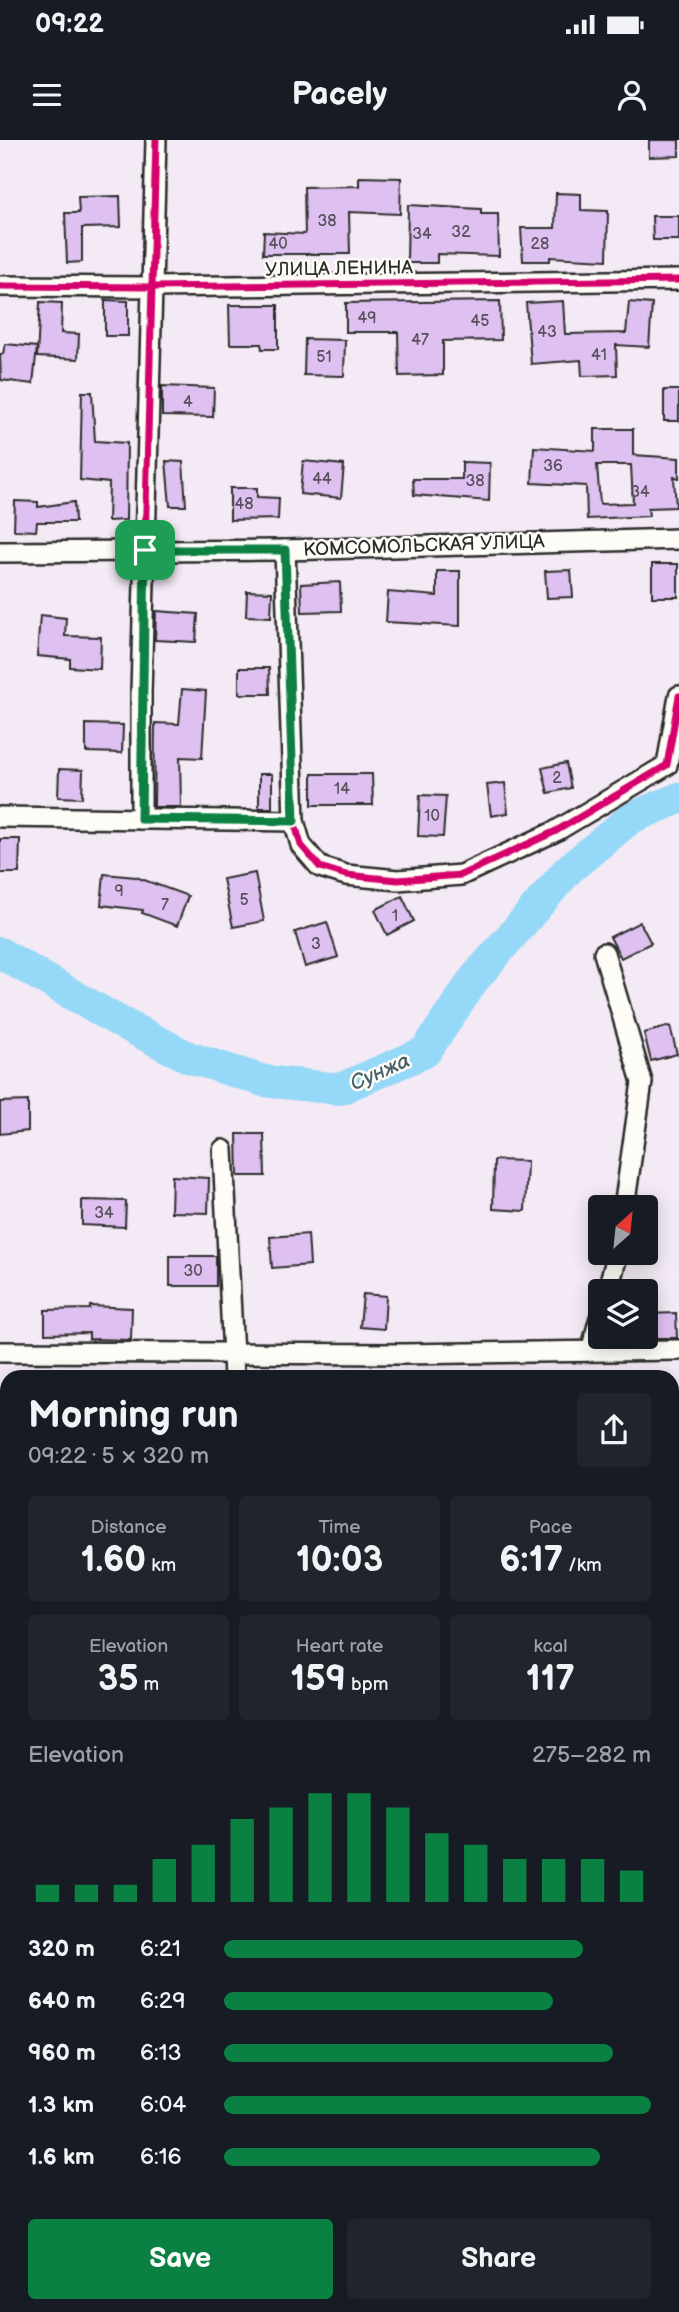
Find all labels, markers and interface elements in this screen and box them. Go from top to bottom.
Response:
text: 09:22 [35,9,104,40]
text: Pacely [292,75,387,114]
icon: menu [28,76,66,114]
icon: person [613,76,651,114]
house number: 38 [317,212,337,231]
house number: 32 [451,223,471,242]
house number: 34 [412,225,432,244]
house number: 40 [268,235,288,254]
house number: 28 [531,235,549,254]
street label: УЛИЦА ЛЕНИНА [265,256,414,282]
house number: 49 [357,309,377,328]
house number: 45 [471,312,489,331]
house number: 43 [537,323,557,342]
house number: 47 [411,331,429,350]
house number: 41 [591,346,607,365]
house number: 51 [316,348,332,367]
house number: 4 [183,393,193,412]
house number: 36 [543,457,563,476]
house number: 44 [312,470,332,489]
house number: 38 [465,472,485,491]
house number: 34 [630,483,650,502]
house number: 48 [234,495,254,514]
pin [115,520,175,580]
street label: КОМСОМОЛЬСКАЯ УЛИЦА [303,530,545,562]
icon: arrive [126,531,164,569]
house number: 2 [552,769,562,788]
house number: 14 [334,780,350,799]
house number: 10 [424,807,440,826]
house number: 9 [114,882,124,901]
house number: 5 [239,891,249,910]
house number: 7 [161,896,169,915]
house number: 1 [392,907,398,926]
house number: 3 [311,935,321,954]
water label: Сунжа [346,1048,414,1096]
north arrow [588,1195,658,1265]
map controls [588,1195,658,1349]
house number: 34 [94,1204,114,1223]
house number: 30 [183,1262,203,1281]
button: layers [588,1279,658,1349]
text: Morning run [28,1393,239,1438]
button: share [577,1393,651,1467]
text: 09:22 · 5 × 320 m [28,1442,209,1470]
text: Distance [91,1516,166,1539]
text: Time [318,1516,361,1539]
text: Pace [529,1516,572,1539]
text: 1.60 [81,1539,146,1582]
text: 10:03 [296,1539,383,1582]
text: 6:17 [499,1539,563,1582]
text: km [146,1554,176,1577]
text: /km [563,1554,602,1577]
text: Elevation [89,1635,168,1658]
text: Heart rate [296,1635,383,1658]
text: kcal [533,1635,568,1658]
text: 35 [98,1658,138,1701]
text: 159 [290,1658,346,1701]
text: 117 [526,1658,575,1701]
text: m [138,1673,159,1696]
text: bpm [346,1673,389,1696]
text: Elevation [28,1741,124,1769]
text: 275–282 m [532,1741,651,1769]
text: 320 m [28,1935,95,1963]
text: 6:21 [140,1935,181,1963]
text: 640 m [28,1987,96,2015]
text: 6:29 [140,1987,186,2015]
text: 960 m [28,2039,96,2067]
text: 6:13 [140,2039,182,2067]
text: 1.3 km [28,2091,94,2119]
text: 6:04 [140,2091,186,2119]
text: 1.6 km [28,2143,95,2171]
text: 6:16 [140,2143,182,2171]
button: Save [28,2219,333,2299]
button: Share [347,2219,651,2299]

